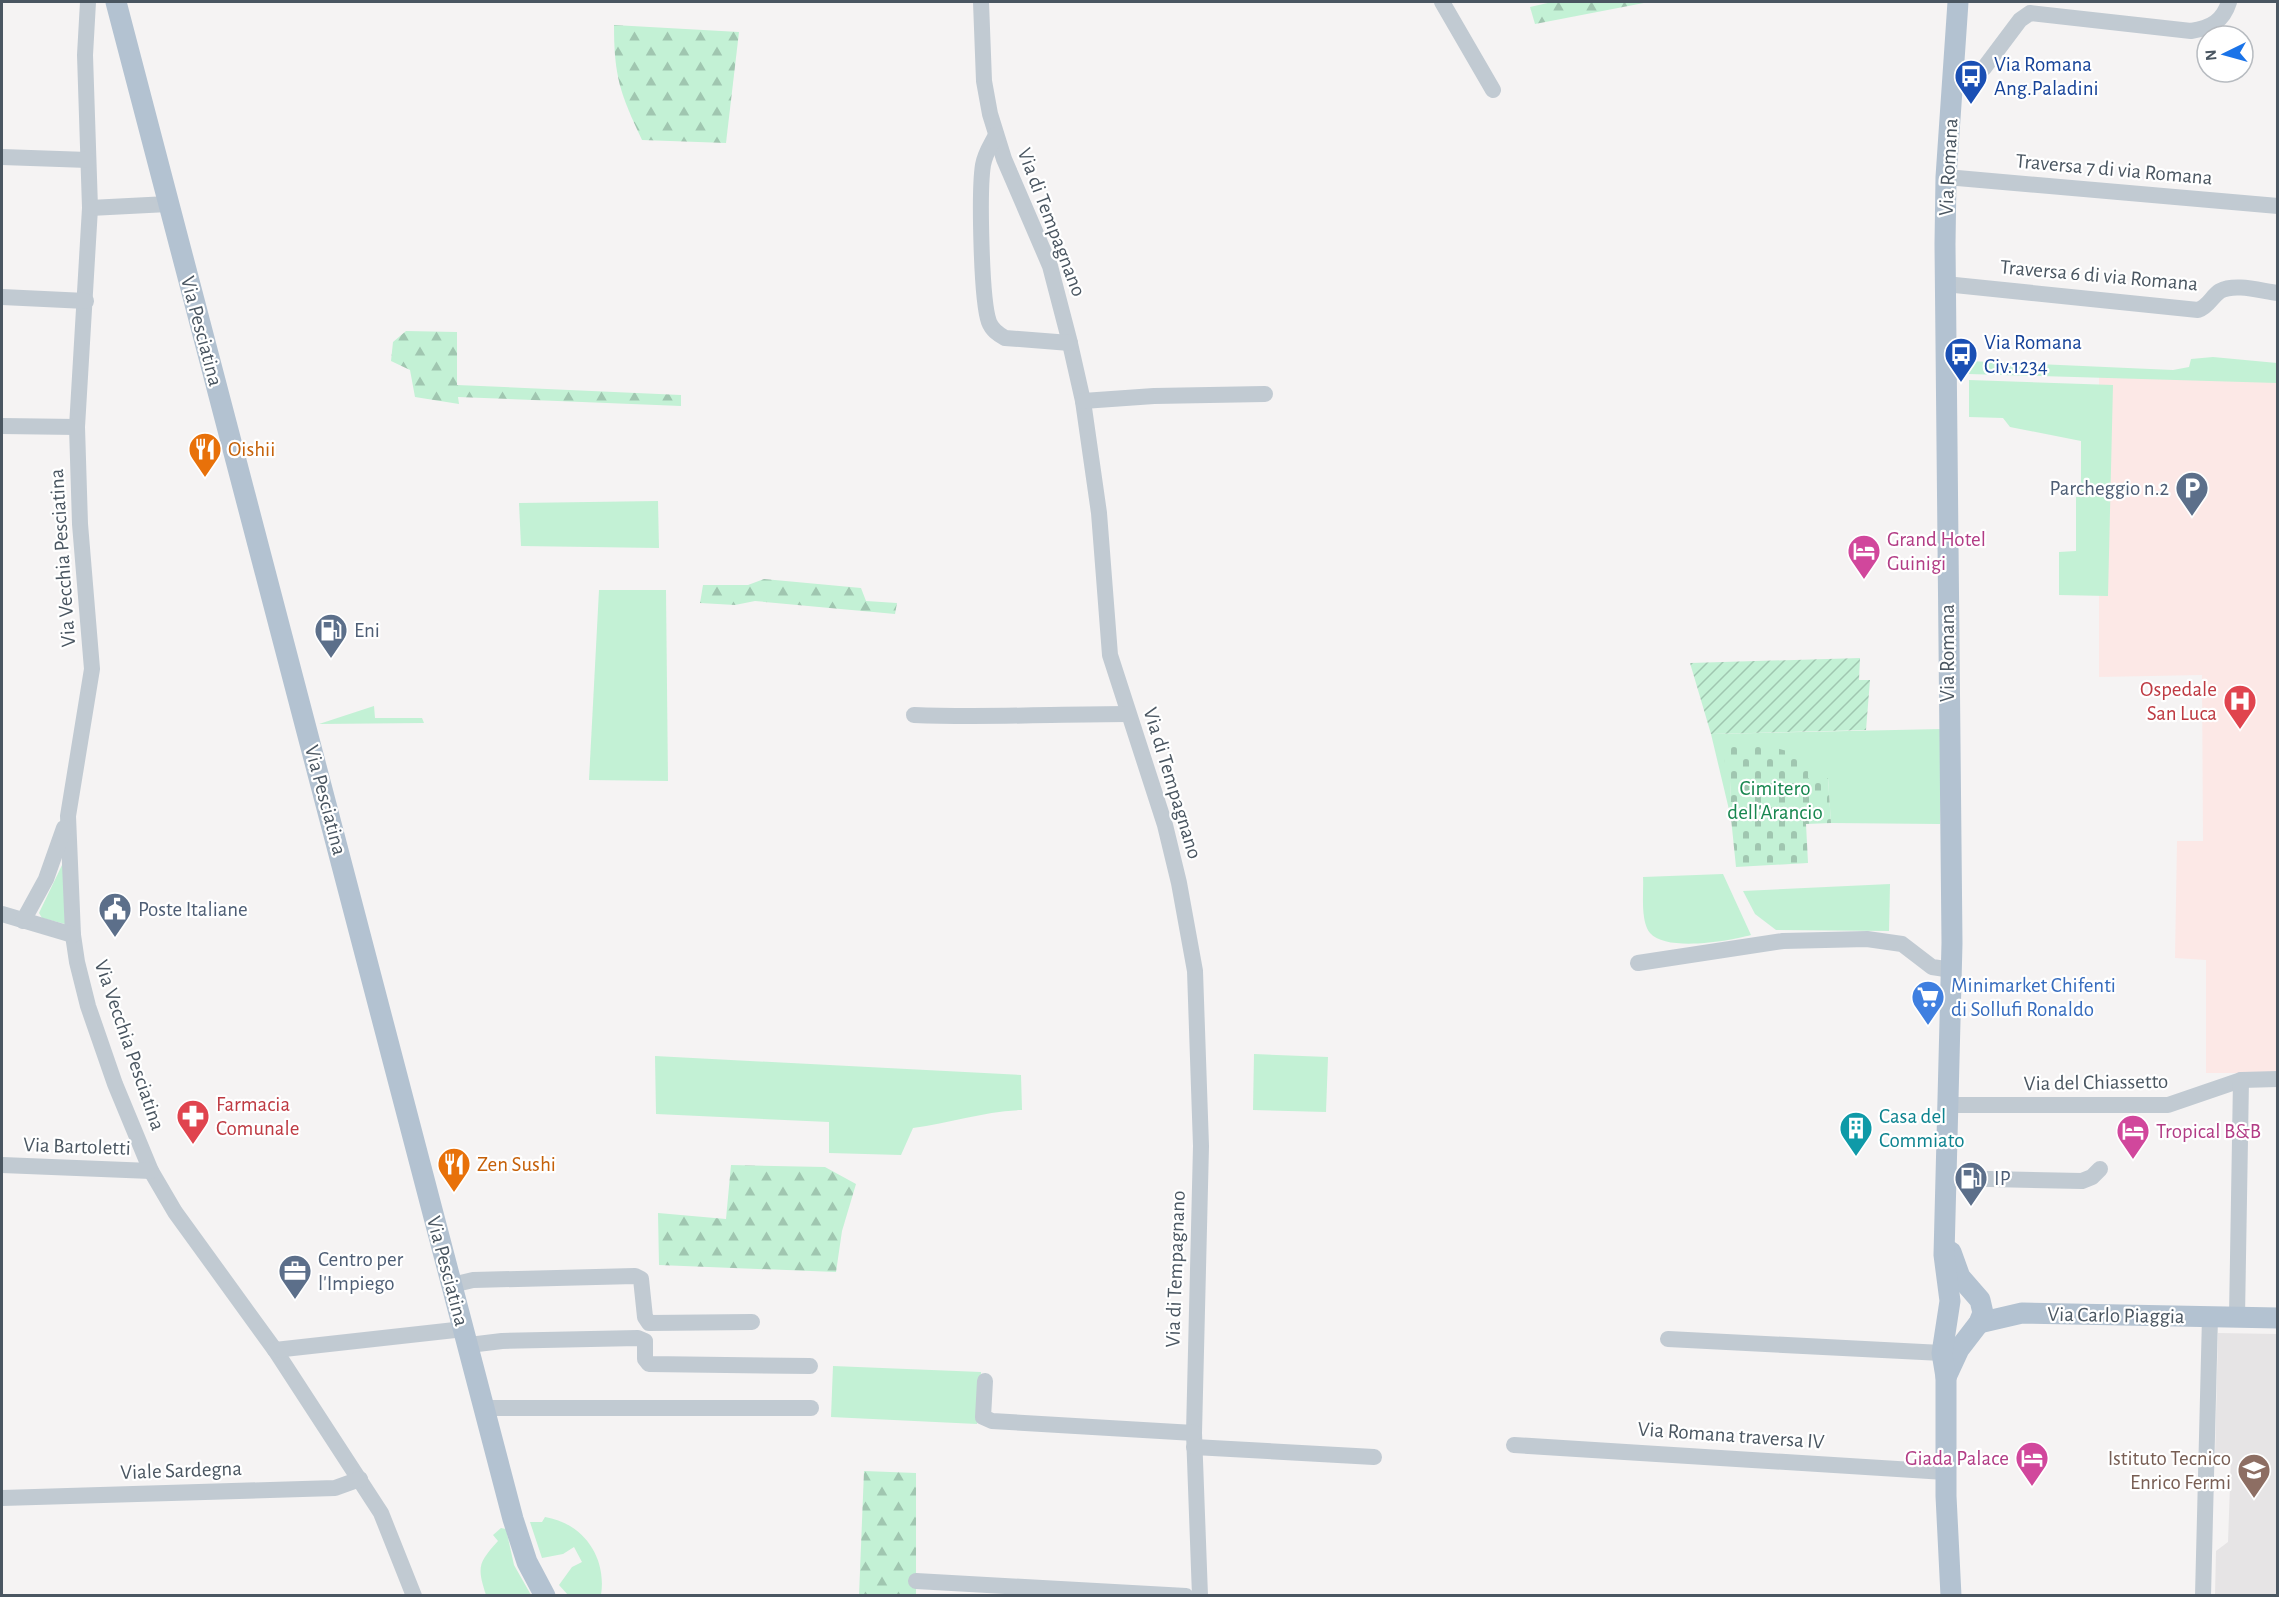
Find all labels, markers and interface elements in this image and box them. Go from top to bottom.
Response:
north arrow [2195,24,2255,84]
text: N [2203,49,2220,61]
place label: Via Romana Ang.Paladini [1994,54,2099,99]
bus stop icon: Via Romana Ang.Paladini [1953,58,1989,105]
street label: Via Romana [1935,117,1962,216]
street label: Via di Tempagnano [1014,145,1089,299]
street label: Traversa 7 di via Romana [2015,150,2214,189]
street label: Traversa 6 di via Romana [1999,256,2199,295]
street label: Via Pesciatina [177,274,226,389]
place label: Via Romana Civ.1234 [1984,332,2082,377]
bus stop icon: Via Romana Civ.1234 [1943,336,1979,383]
restaurant icon: Oishii [187,431,223,478]
place label: Oishii [228,439,275,460]
street label: Via Vecchia Pesciatina [46,468,79,648]
parking icon: Parcheggio n.2 [2174,470,2210,517]
place label: Parcheggio n.2 [2049,478,2169,499]
place label: Grand Hotel Guinigi [1887,529,1986,574]
hotel icon: Grand Hotel Guinigi [1846,533,1882,580]
street label: Via Romana [1937,604,1958,702]
fuel station icon: Eni [313,612,349,659]
place label: Eni [354,620,380,641]
place label: Ospedale San Luca [2140,679,2217,724]
hospital icon: Ospedale San Luca [2222,683,2258,730]
street label: Via di Tempagnano [1140,705,1206,861]
street label: Via Pesciatina [301,743,350,858]
park label: Cimitero dell'Arancio [1727,778,1823,823]
public building icon: Poste Italiane [97,891,133,938]
place label: Poste Italiane [138,899,248,920]
street label: Via Vecchia Pesciatina [91,957,169,1133]
place label: Minimarket Chifenti di Sollufi Ronaldo [1951,975,2116,1020]
supermarket icon: Minimarket Chifenti di Sollufi Ronaldo [1910,979,1946,1026]
street label: Via del Chiassetto [2024,1071,2168,1094]
place label: Farmacia Comunale [216,1094,299,1139]
pharmacy icon: Farmacia Comunale [175,1098,211,1145]
place label: Casa del Commiato [1879,1106,1965,1151]
building icon: Casa del Commiato [1838,1110,1874,1157]
hotel icon: Tropical B&B [2115,1113,2151,1160]
place label: Tropical B&B [2156,1121,2261,1142]
street label: Via Bartoletti [23,1134,131,1159]
restaurant icon: Zen Sushi [436,1146,472,1193]
place label: Zen Sushi [477,1154,556,1175]
fuel station icon: IP [1953,1160,1989,1207]
place label: IP [1994,1168,2011,1189]
street label: Via di Tempagnano [1162,1190,1189,1348]
street label: Via Pesciatina [423,1214,472,1329]
place label: Centro per l'Impiego [318,1249,404,1294]
office icon: Centro per l'Impiego [277,1253,313,1300]
street label: Via Carlo Piaggia [2047,1304,2185,1327]
street label: Via Romana traversa IV [1637,1418,1825,1453]
hotel icon: Giada Palace [2014,1440,2050,1487]
place label: Giada Palace [1905,1448,2009,1469]
place label: Istituto Tecnico Enrico Fermi [2108,1448,2231,1493]
school or university icon: Istituto Tecnico Enrico Fermi [2236,1452,2272,1499]
street label: Viale Sardegna [120,1458,243,1483]

